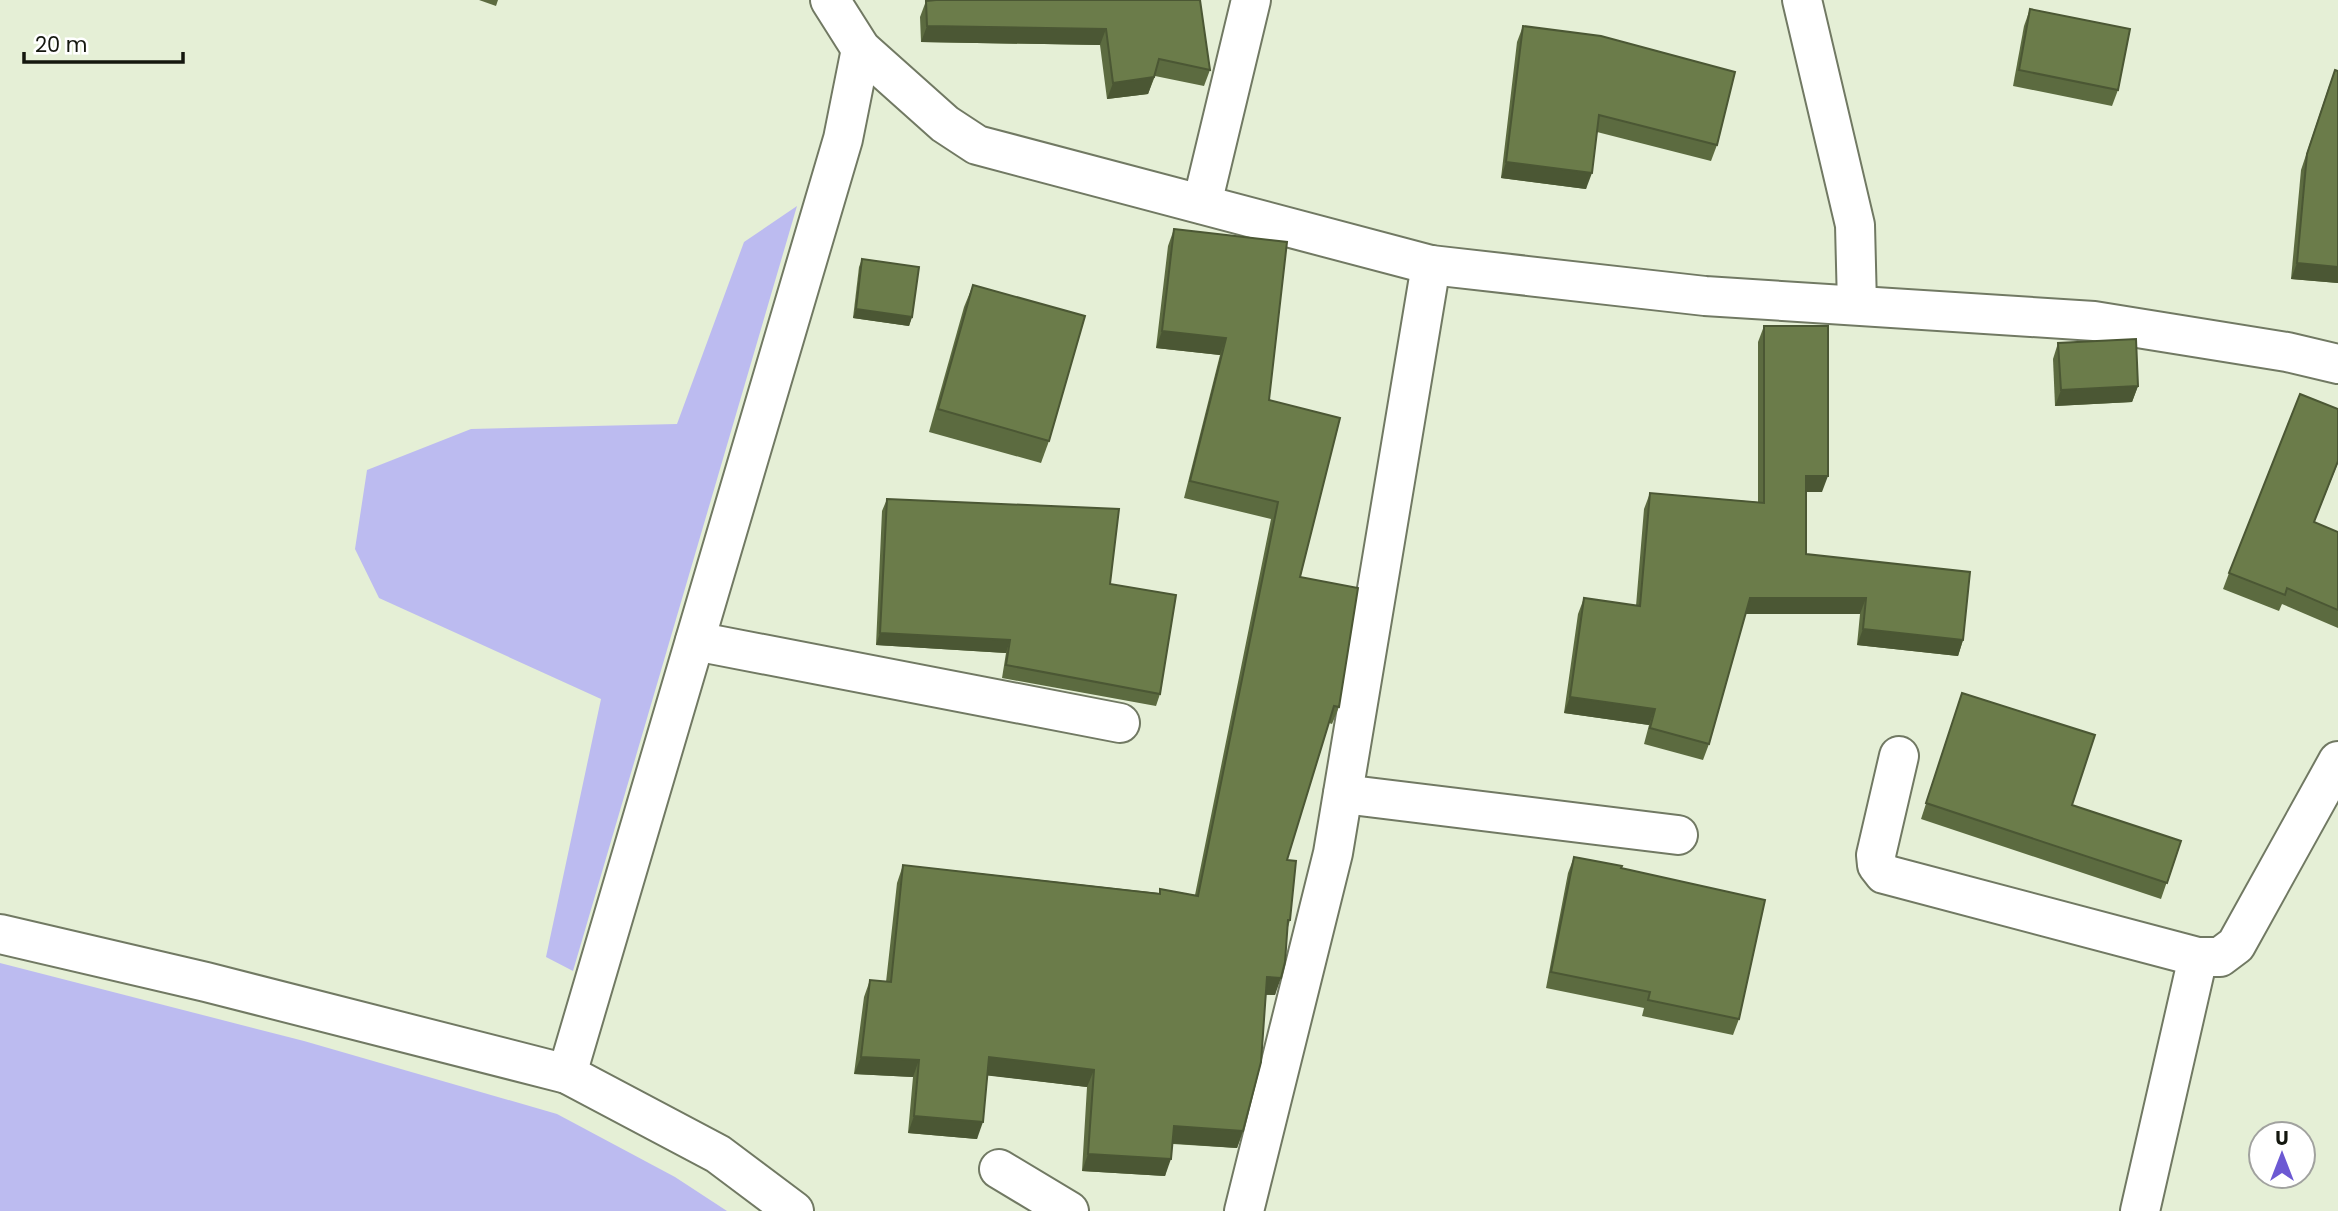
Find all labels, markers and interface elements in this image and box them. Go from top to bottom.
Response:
scale bar [24,21,184,65]
text: 20 m [35,30,88,59]
north arrow [2247,1120,2317,1190]
text: U [2275,1125,2289,1152]

